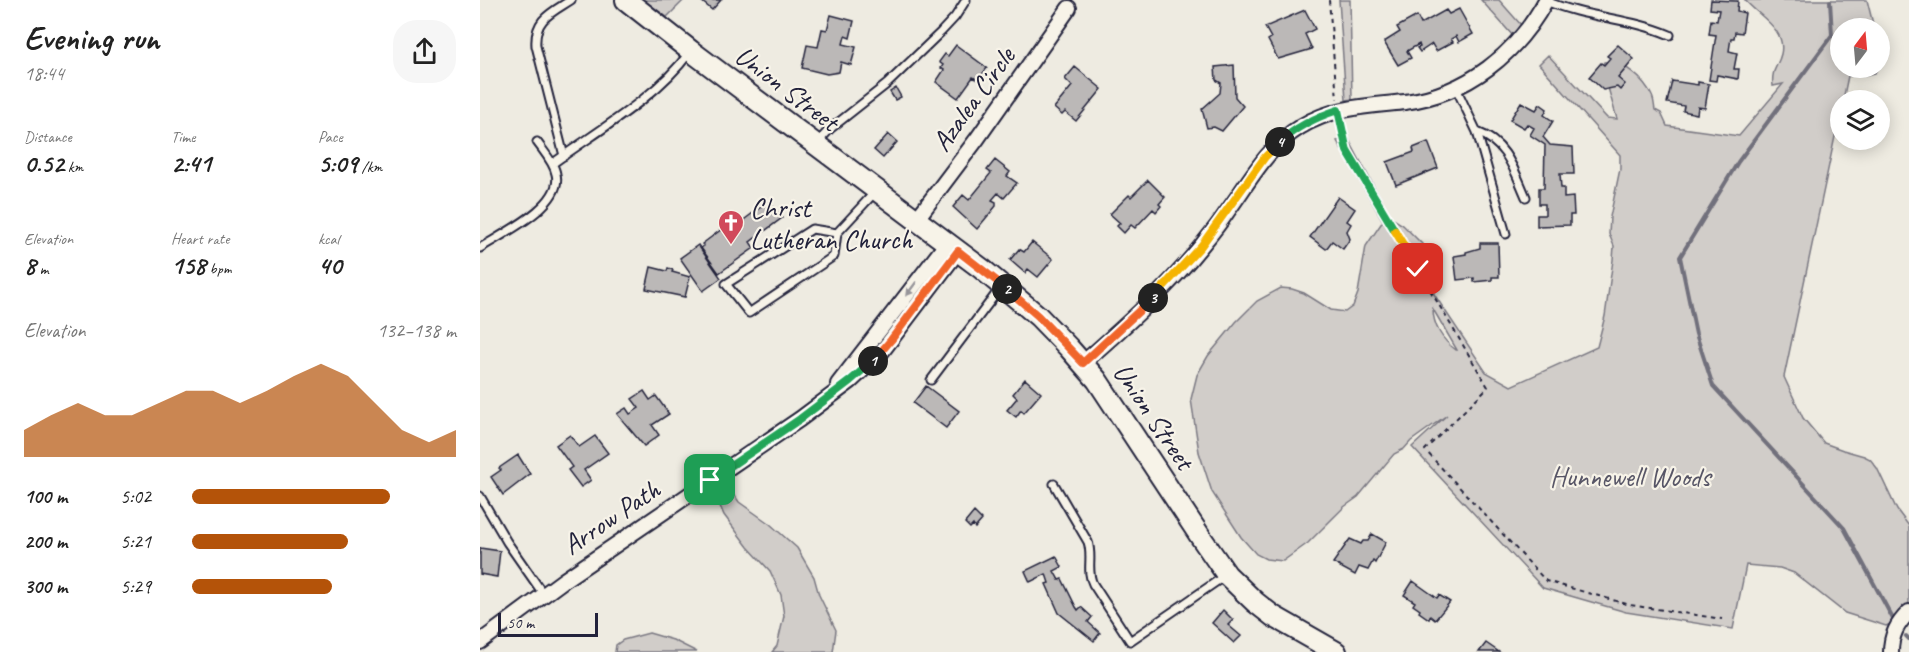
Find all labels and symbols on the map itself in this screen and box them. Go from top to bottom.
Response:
north arrow [1830,18,1890,78]
street label: Union Street [728,38,848,140]
street label: Azalea Circle [924,39,1024,158]
pin: 4 [1265,127,1295,157]
place label: Christ Lutheran Church [750,190,913,257]
church icon: Christ Lutheran Church [716,208,746,246]
pin [1392,243,1443,294]
pin: 2 [992,274,1022,304]
one-way arrow [905,281,917,297]
pin: 3 [1138,283,1168,313]
pin: 1 [858,346,888,376]
street label: Union Street [1106,356,1204,478]
pin [684,454,735,505]
park label: Hunnewell Woods [1550,459,1713,494]
street label: Arrow Path [556,471,667,562]
scale bar [498,610,598,638]

